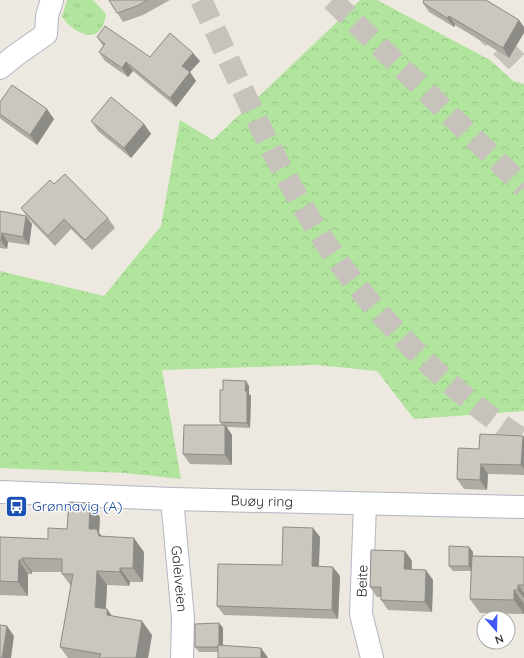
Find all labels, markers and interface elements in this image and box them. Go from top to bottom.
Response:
street label: Buøy ring [230,491,293,511]
bus stop icon: Grønnavig (A) [4,493,30,519]
place label: Grønnavig (A) [32,497,123,515]
street label: Galeiveien [167,545,191,613]
street label: Beite [352,564,372,598]
north arrow [476,610,516,650]
text: N [493,631,506,647]

